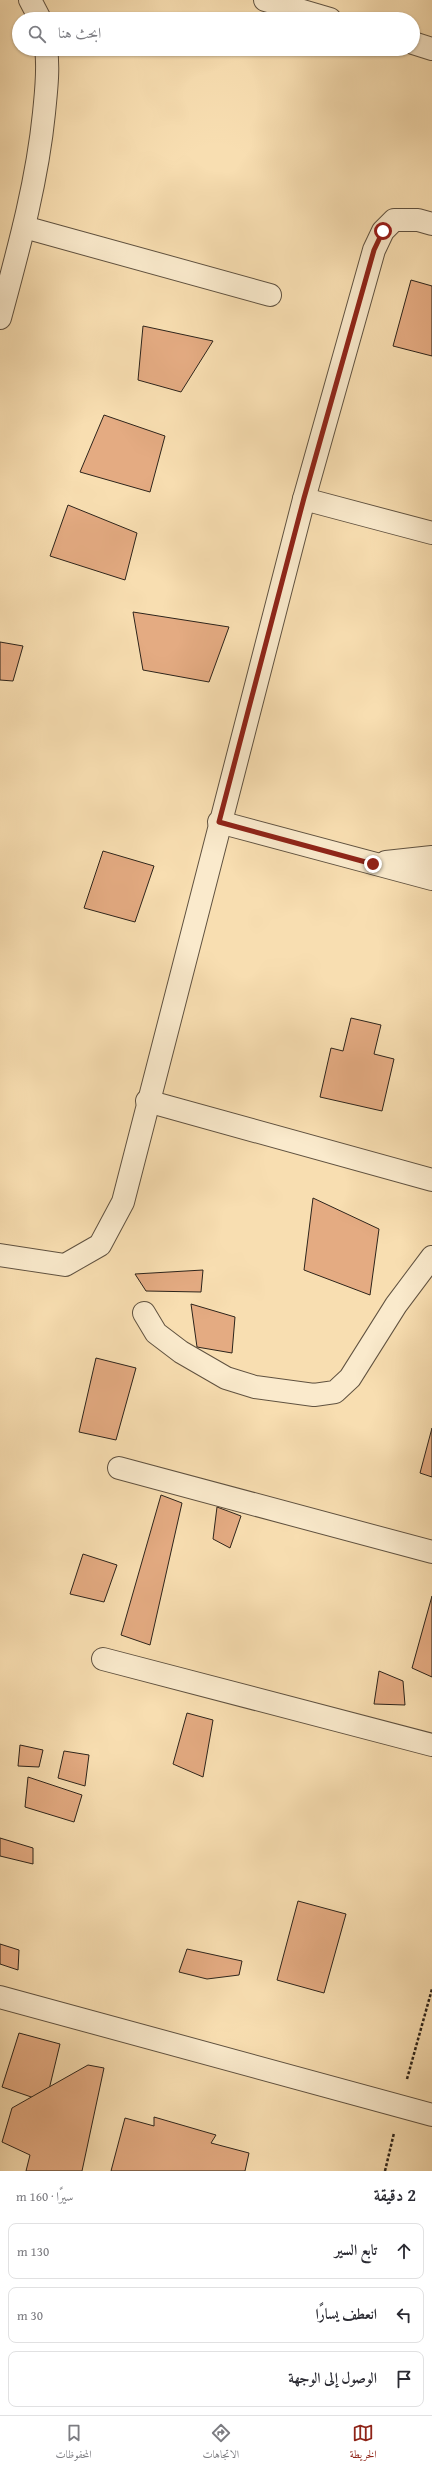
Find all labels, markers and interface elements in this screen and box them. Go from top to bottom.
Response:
search box [12,12,420,56]
text: ابحث هنا [58,22,101,43]
icon: search [26,23,48,45]
route start [374,222,392,240]
route end [364,855,382,873]
text: 2 دقيقة [374,2182,416,2207]
text: سيرًا · 160 m [16,2187,74,2206]
text: تابع السير [335,2239,377,2260]
icon: ahead [393,2240,415,2262]
text: 130 m [17,2242,49,2261]
text: انعطف يسارًا [315,2303,377,2324]
icon: left [393,2304,415,2326]
text: 30 m [17,2306,43,2325]
text: الوصول إلى الوجهة [288,2367,377,2388]
icon: arrive [393,2368,415,2390]
tab: المحفوظات [55,2422,92,2465]
tab: الاتجاهات [202,2422,239,2465]
tab: الخريطة [350,2422,377,2465]

